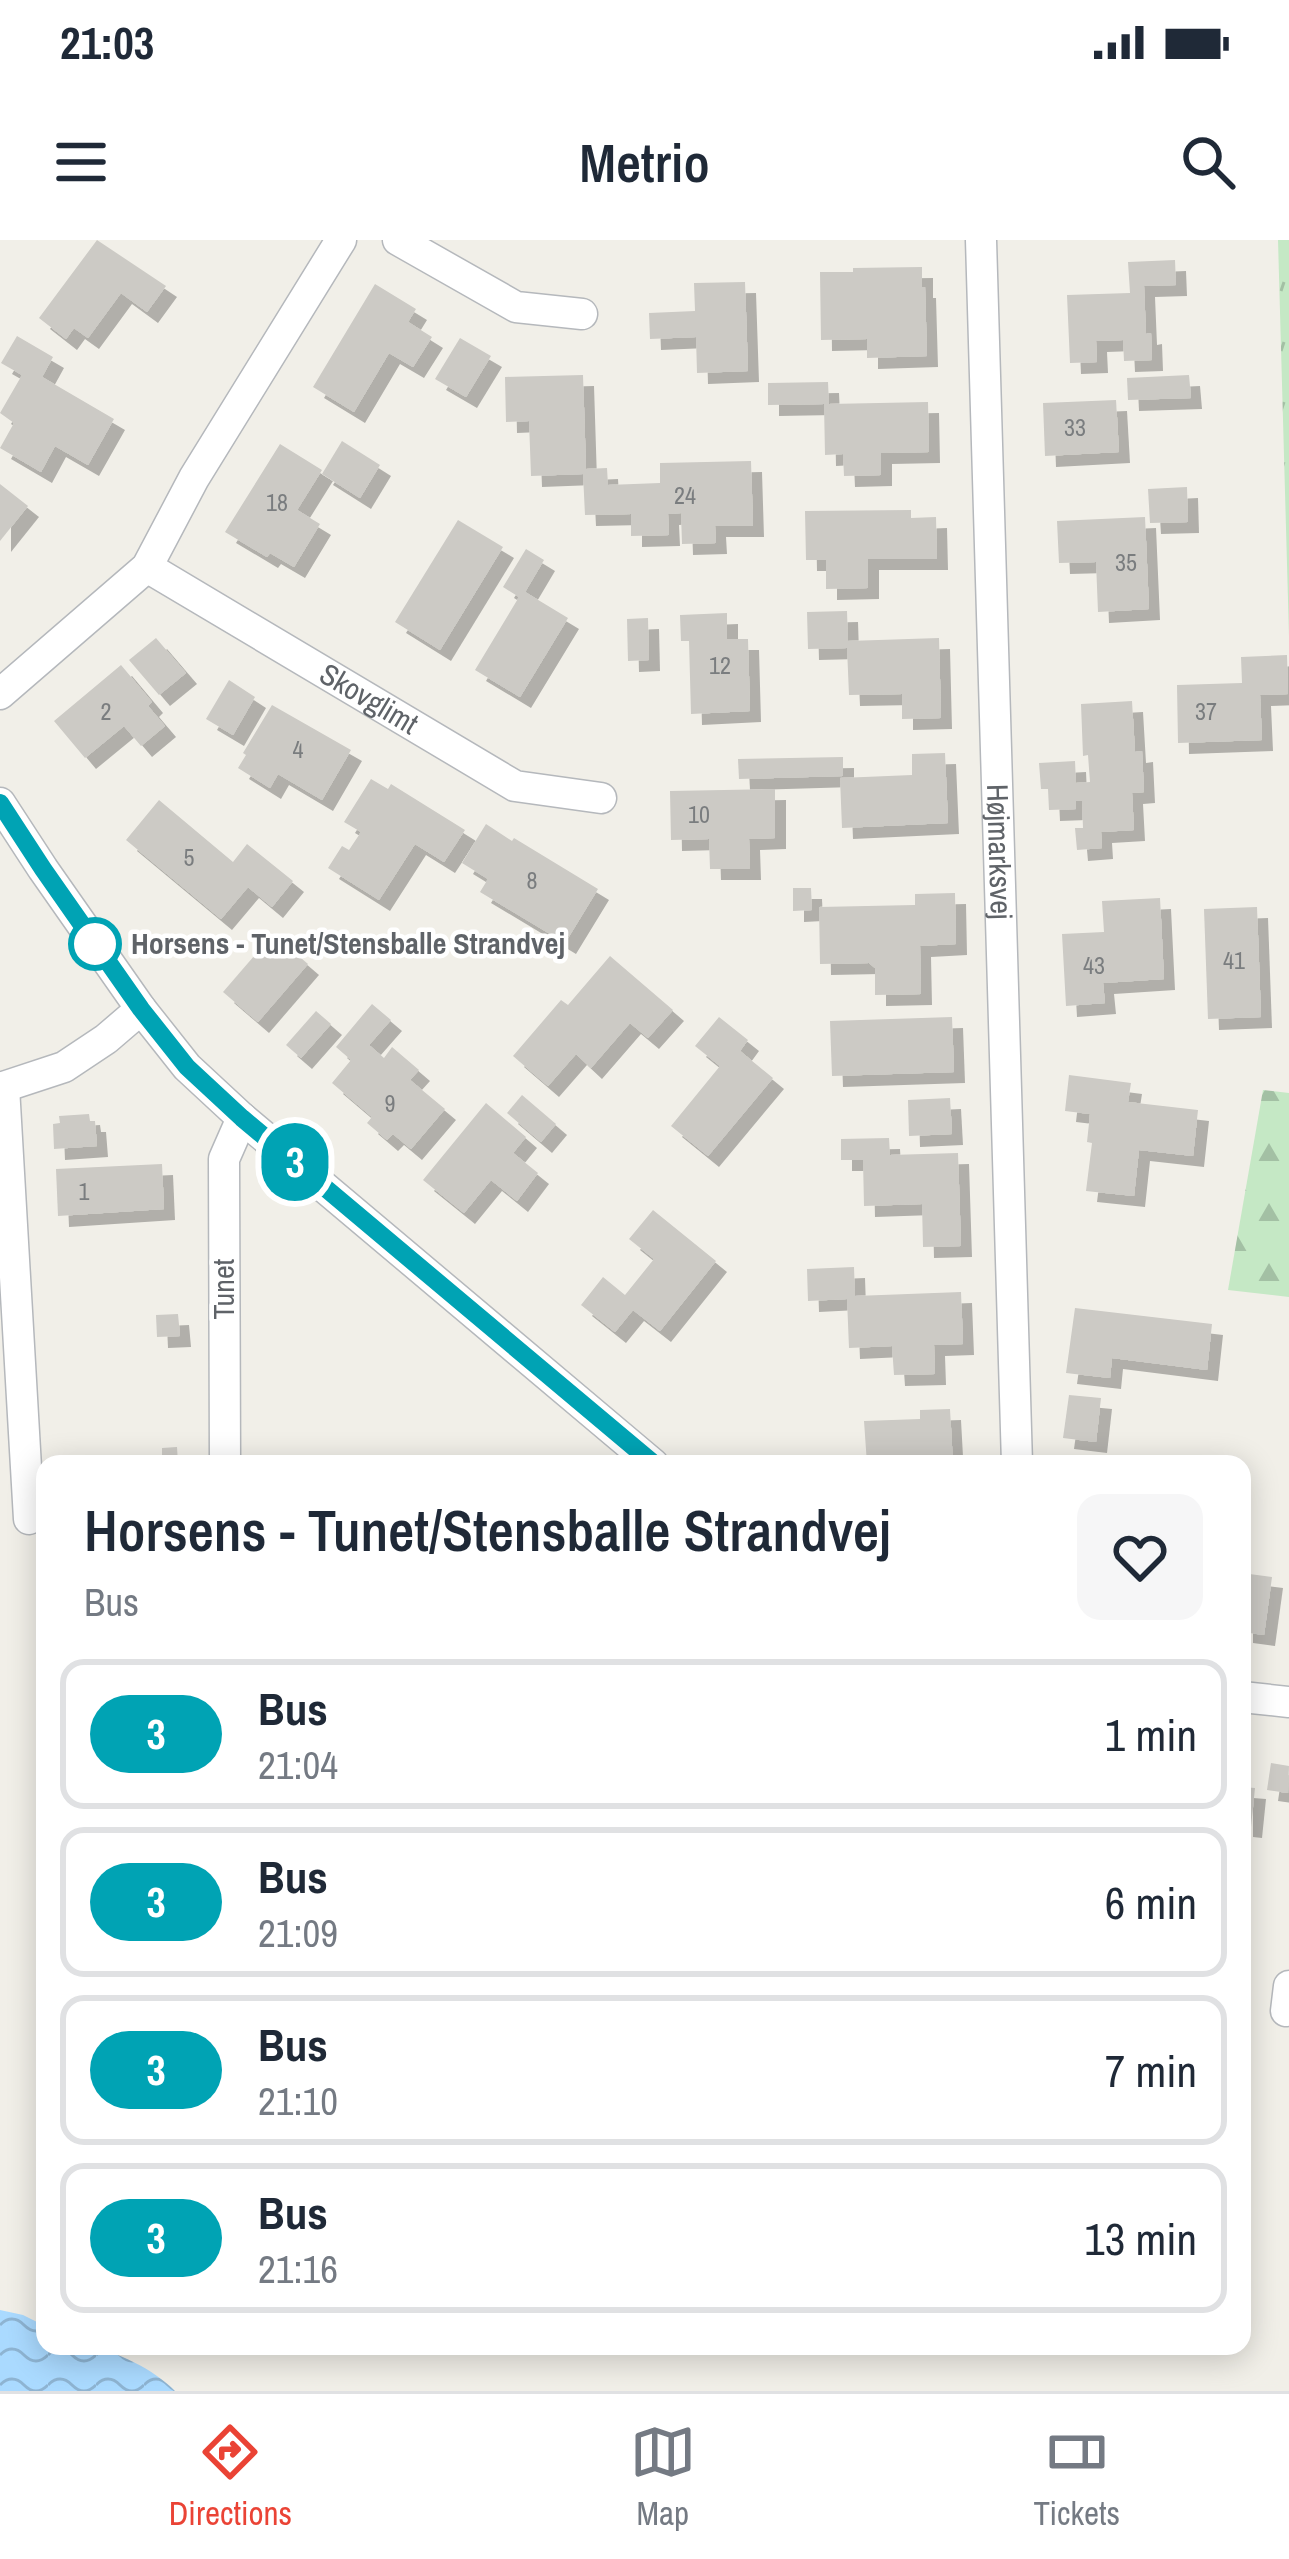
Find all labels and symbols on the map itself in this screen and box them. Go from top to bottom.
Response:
house number: 33 [1064,411,1086,443]
house number: 24 [674,479,696,511]
house number: 18 [266,486,288,518]
house number: 35 [1115,546,1137,578]
house number: 12 [709,649,731,681]
street label: Skovglimt [313,653,426,743]
house number: 2 [101,695,111,727]
house number: 37 [1195,695,1217,727]
house number: 4 [293,733,304,765]
street label: Højmarksvej [978,783,1022,920]
house number: 10 [688,798,710,830]
house number: 5 [184,841,195,873]
house number: 8 [527,864,537,896]
marker: Horsens - Tunet/Stensballe Strandvej [70,919,120,969]
place label: Horsens - Tunet/Stensballe Strandvej [131,923,565,963]
house number: 41 [1223,944,1245,976]
house number: 43 [1083,949,1105,981]
house number: 9 [385,1087,395,1119]
line badge: 3 [256,1123,334,1201]
house number: 1 [79,1175,90,1207]
street label: Tunet [203,1258,243,1319]

